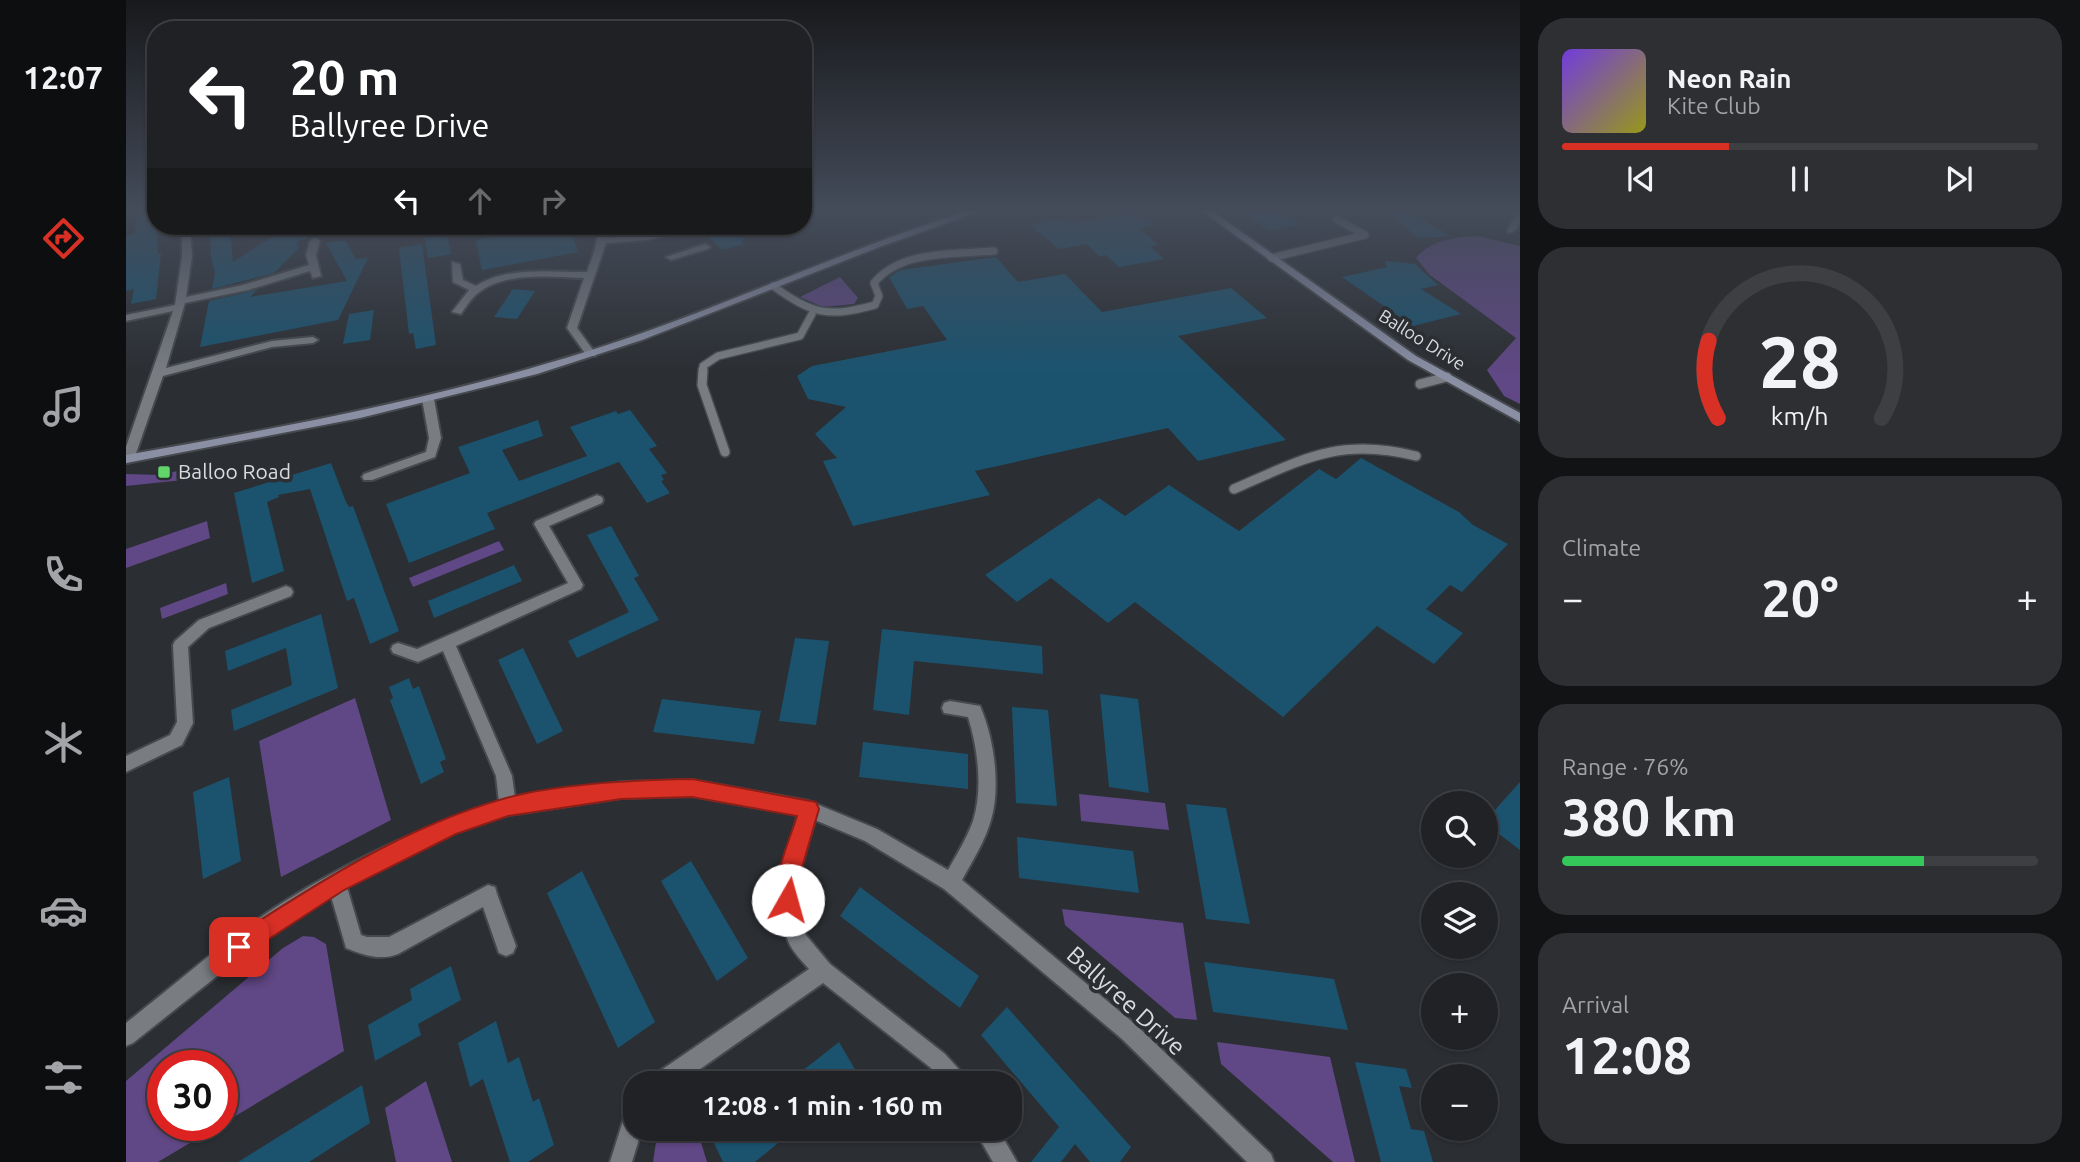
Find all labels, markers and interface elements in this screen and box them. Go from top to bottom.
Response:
icon: left [175,49,266,140]
text: 20 m [290,49,399,104]
text: 12:07 [23,59,103,95]
text: Neon Rain [1667,64,1792,93]
text: Kite Club [1667,93,1761,118]
text: Ballyree Drive [290,107,489,143]
icon: previous [1622,160,1660,198]
icon: pause [1781,160,1819,198]
icon: next [1940,160,1978,198]
icon: left [388,182,426,220]
icon: ahead [461,182,499,220]
icon: right [534,182,572,220]
icon: directions [39,214,88,263]
street label: Balloo Drive [1376,305,1469,374]
text: 28 [1759,321,1841,403]
icon: music [39,382,88,431]
text: km/h [1771,402,1829,430]
place label: Balloo Road [178,459,291,483]
marker: Balloo Road [156,464,172,480]
text: Climate [1562,535,1641,560]
icon: phone [39,550,88,599]
text: 20° [1761,569,1839,627]
text: − [1562,577,1583,619]
text: + [2017,577,2038,619]
icon: climate [39,718,88,767]
text: Range · 76% [1562,754,1689,779]
text: 380 km [1562,788,1736,846]
map controls [1421,791,1498,1141]
button: search [1421,791,1498,868]
position arrow [751,863,825,937]
button: layers [1421,882,1498,959]
icon: car [39,886,88,935]
pin [209,917,269,977]
icon: arrive [220,928,258,966]
street label: Ballyree Drive [1062,941,1191,1061]
button: + [1421,973,1498,1050]
text: Arrival [1562,992,1629,1017]
text: 12:08 [1562,1026,1692,1084]
speed limit sign: 30 [147,1050,238,1141]
icon: filters [39,1053,88,1102]
button: − [1421,1064,1498,1141]
text: 12:08 · 1 min · 160 m [702,1091,943,1120]

